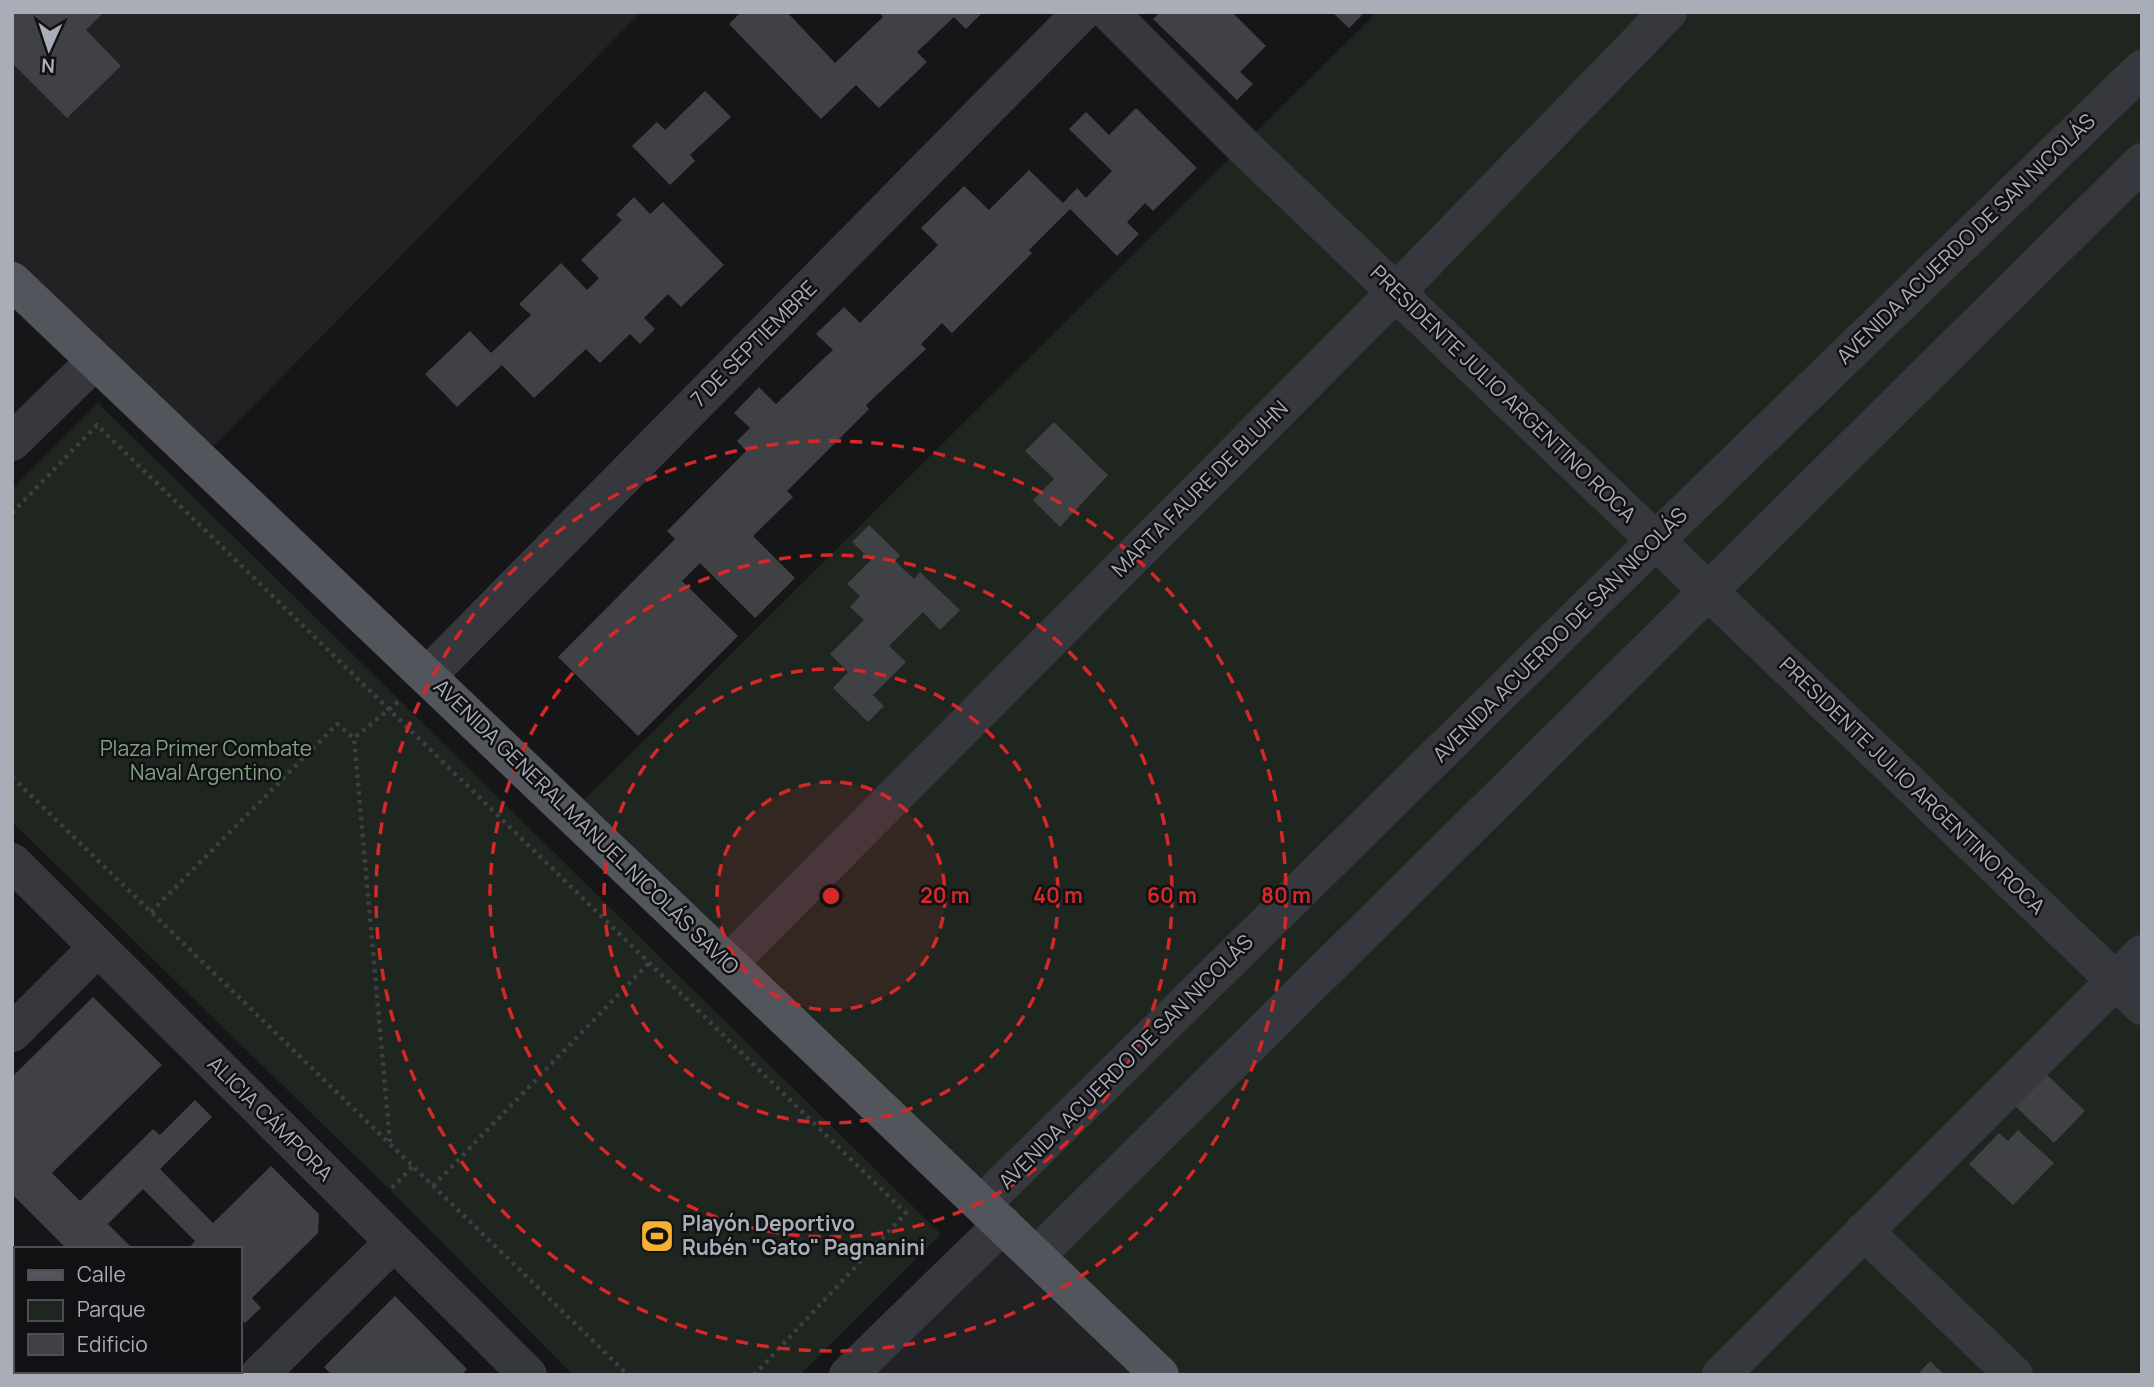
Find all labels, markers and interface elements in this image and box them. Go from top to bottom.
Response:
north arrow [14,14,84,84]
text: N [41,53,56,79]
street label: AVENIDA ACUERDO DE SAN NICOLÁS [1830,107,2101,370]
street label: PRESIDENTE JULIO ARGENTINO ROCA [1365,258,1643,528]
street label: 7 DE SEPTIEMBRE [684,274,823,413]
street label: MARTA FAURE DE BLUHN [1105,394,1294,583]
street label: AVENIDA ACUERDO DE SAN NICOLÁS [1426,501,1693,768]
street label: PRESIDENTE JULIO ARGENTINO ROCA [1774,650,2052,920]
street label: AVENIDA GENERAL MANUEL NICOLÁS SAVIO [428,672,745,980]
park label: Plaza Primer Combate Naval Argentino [100,734,312,786]
text: 20 m [920,881,970,909]
text: 40 m [1033,881,1083,909]
text: 60 m [1147,881,1197,909]
text: 80 m [1261,881,1311,909]
centre of rings [819,884,843,908]
street label: AVENIDA ACUERDO DE SAN NICOLÁS [992,928,1259,1195]
street label: ALICIA CÁMPORA [202,1050,339,1187]
place label: Playón Deportivo Rubén "Gato" Pagnanini [682,1209,925,1261]
sports icon: Playón Deportivo Rubén "Gato" Pagnanini [638,1217,676,1255]
legend [14,1247,242,1373]
text: Calle [77,1260,126,1288]
text: Parque [77,1295,146,1323]
text: Edificio [77,1330,148,1358]

